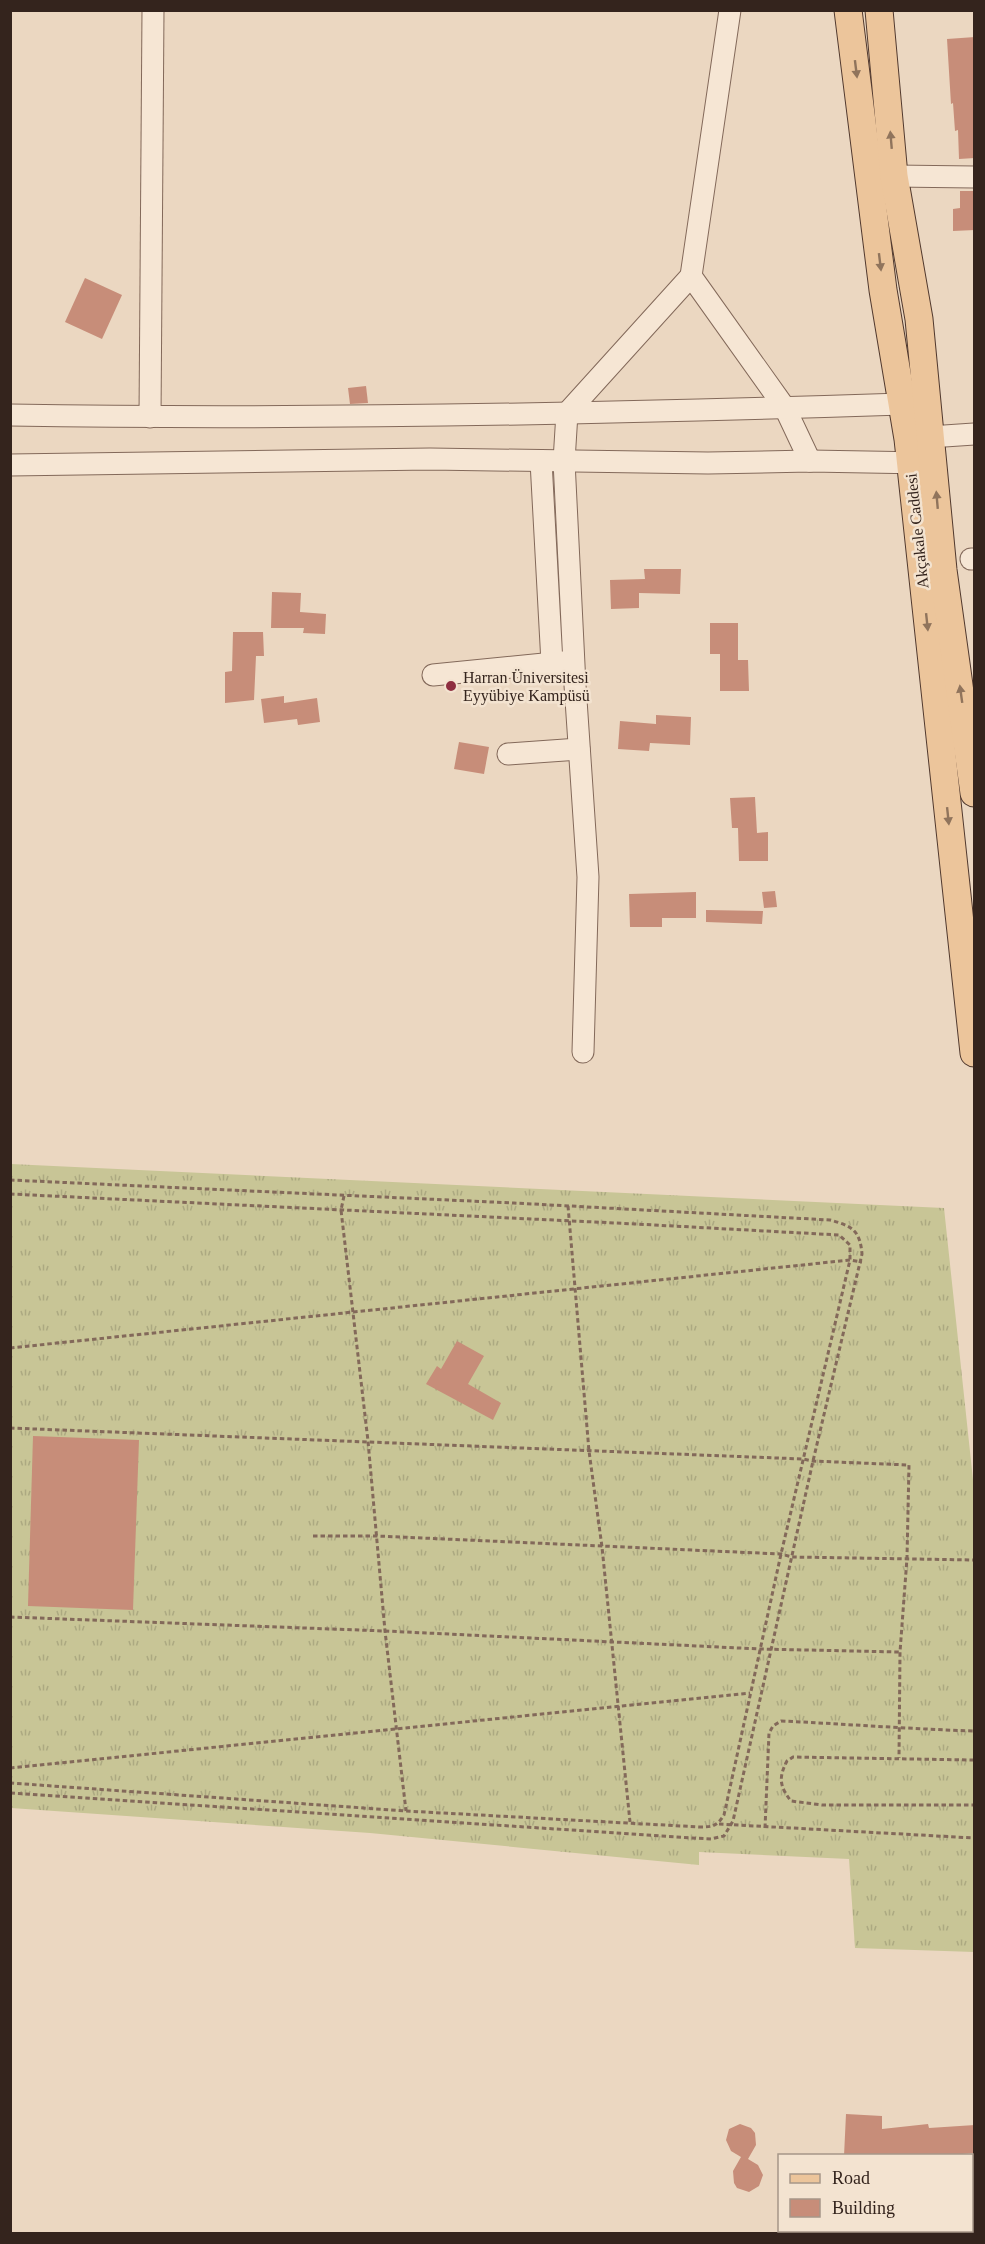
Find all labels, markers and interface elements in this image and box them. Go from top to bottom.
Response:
one-way arrow [851,59,860,78]
one-way arrow [886,131,896,150]
one-way arrow [875,253,885,272]
street label: Akçakale Caddesi [902,472,933,590]
one-way arrow [932,491,942,510]
one-way arrow [922,612,932,631]
place label: Harran Üniversitesi Eyyübiye Kampüsü [463,669,590,705]
marker: Harran Üniversitesi Eyyübiye Kampüsü [444,679,458,693]
one-way arrow [956,684,965,703]
one-way arrow [943,806,953,825]
legend [778,2154,973,2232]
text: Road [832,2168,870,2188]
text: Building [832,2198,895,2218]

